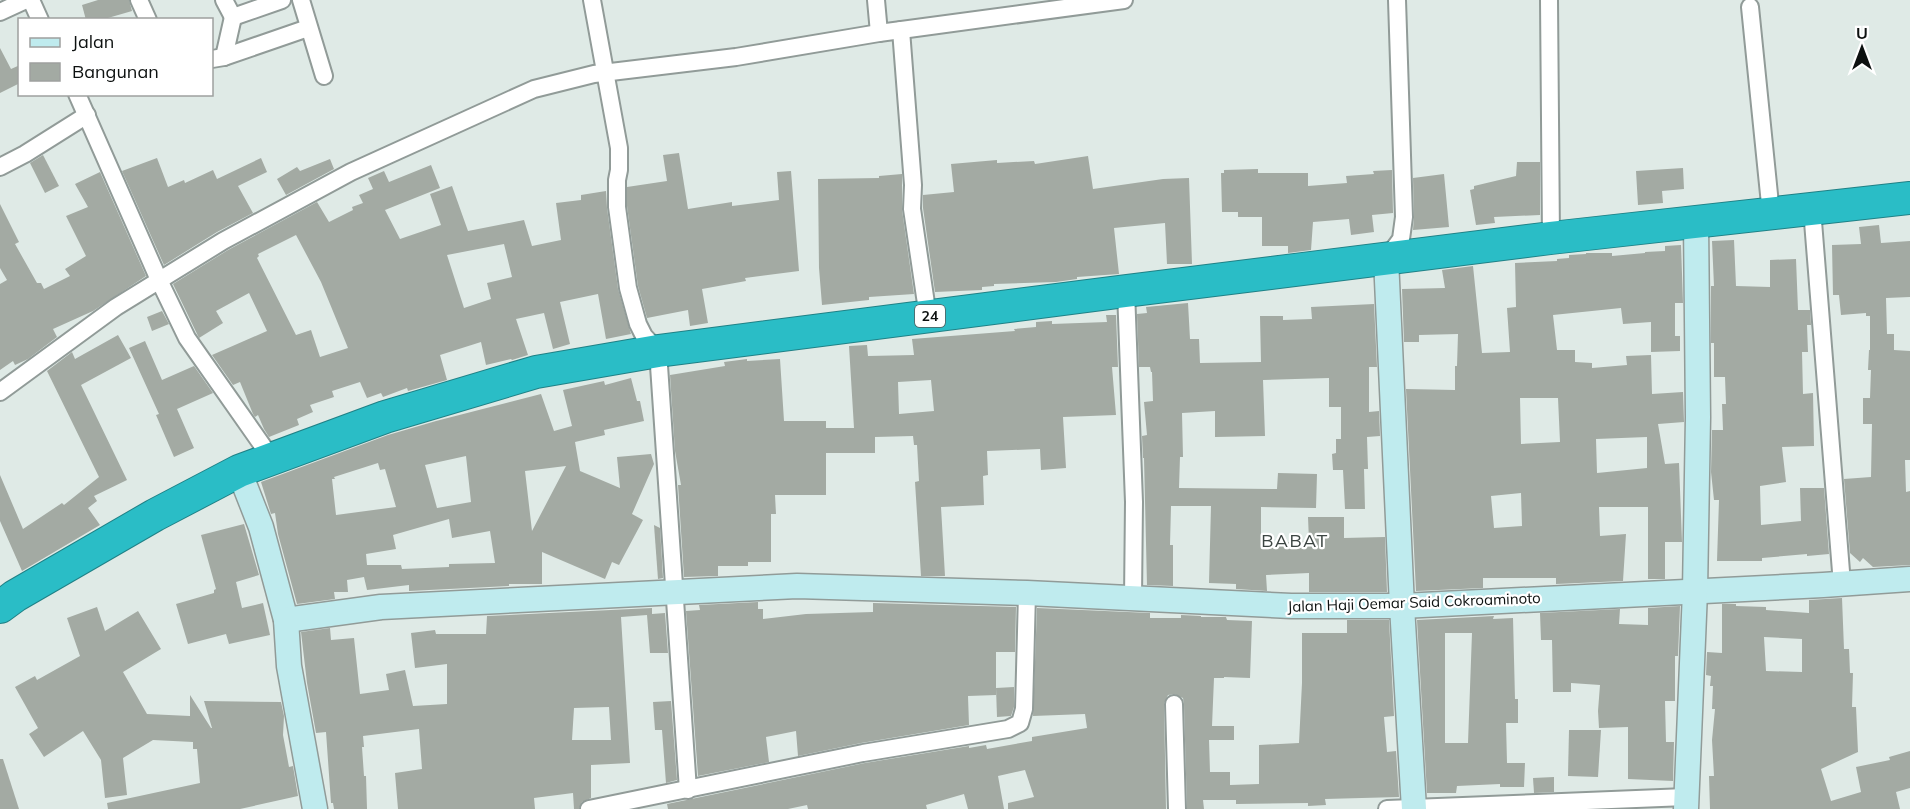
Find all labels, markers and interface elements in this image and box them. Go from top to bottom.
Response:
legend [18,18,213,96]
north arrow [1832,18,1892,78]
text: U [1856,23,1868,43]
text: Jalan [72,30,114,53]
text: Bangunan [72,60,159,83]
road number: 24 [915,305,945,327]
district label: BABAT [1261,529,1329,552]
street label: Jalan Haji Oemar Said Cokroaminoto [1287,588,1541,616]

